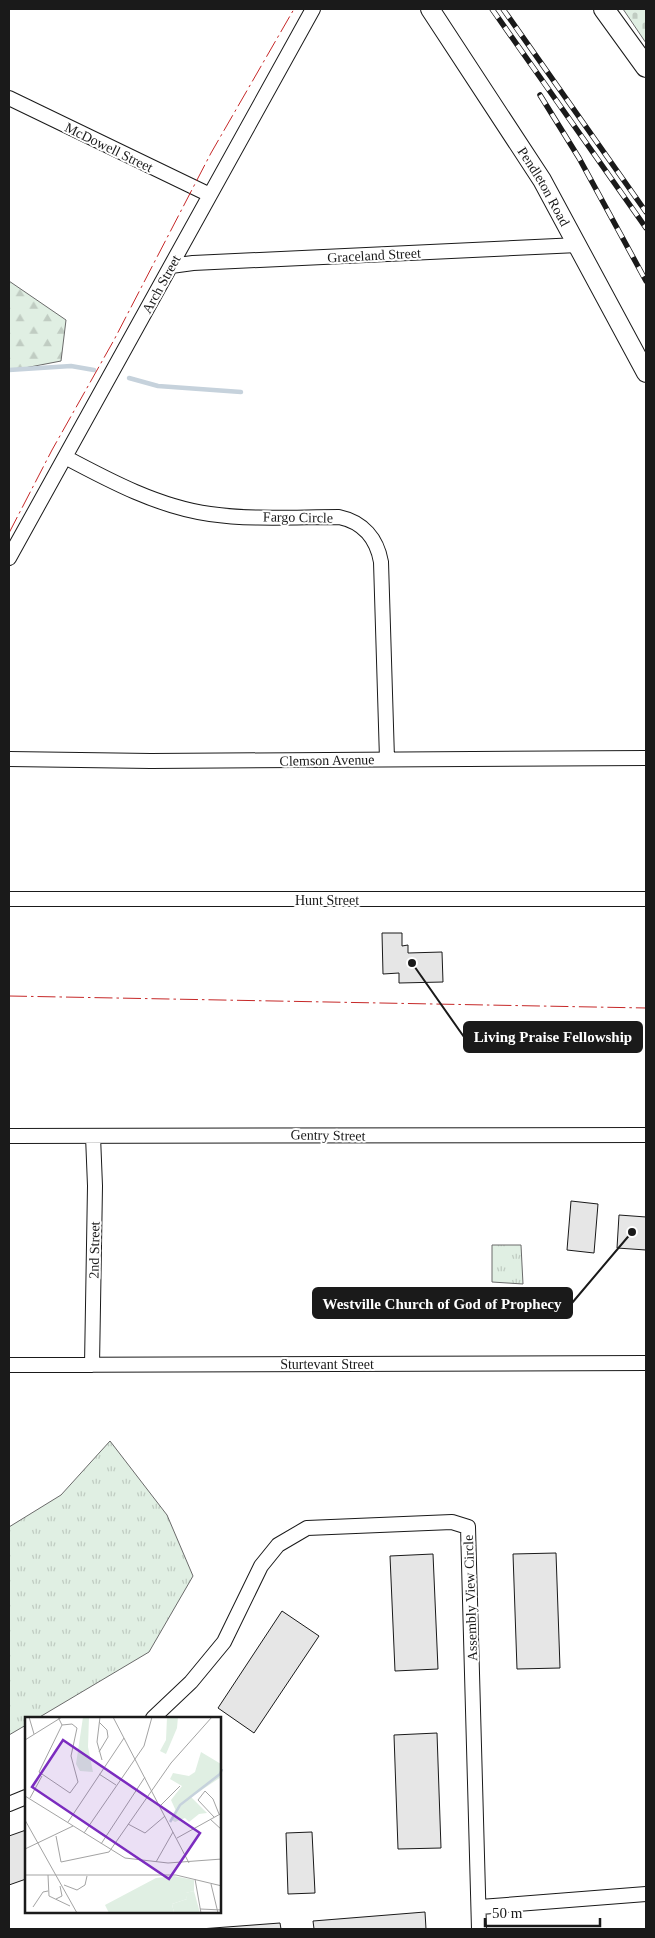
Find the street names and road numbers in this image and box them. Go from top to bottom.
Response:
street label: McDowell Street [62,120,155,175]
street label: Pendleton Road [515,144,572,229]
street label: Graceland Street [327,246,421,265]
street label: Arch Street [139,252,184,316]
street label: Fargo Circle [263,509,333,526]
street label: Clemson Avenue [279,752,375,769]
street label: Hunt Street [295,893,359,908]
street label: Gentry Street [290,1127,366,1144]
street label: 2nd Street [87,1221,102,1279]
street label: Sturtevant Street [280,1357,374,1372]
street label: Assembly View Circle [461,1535,480,1661]

